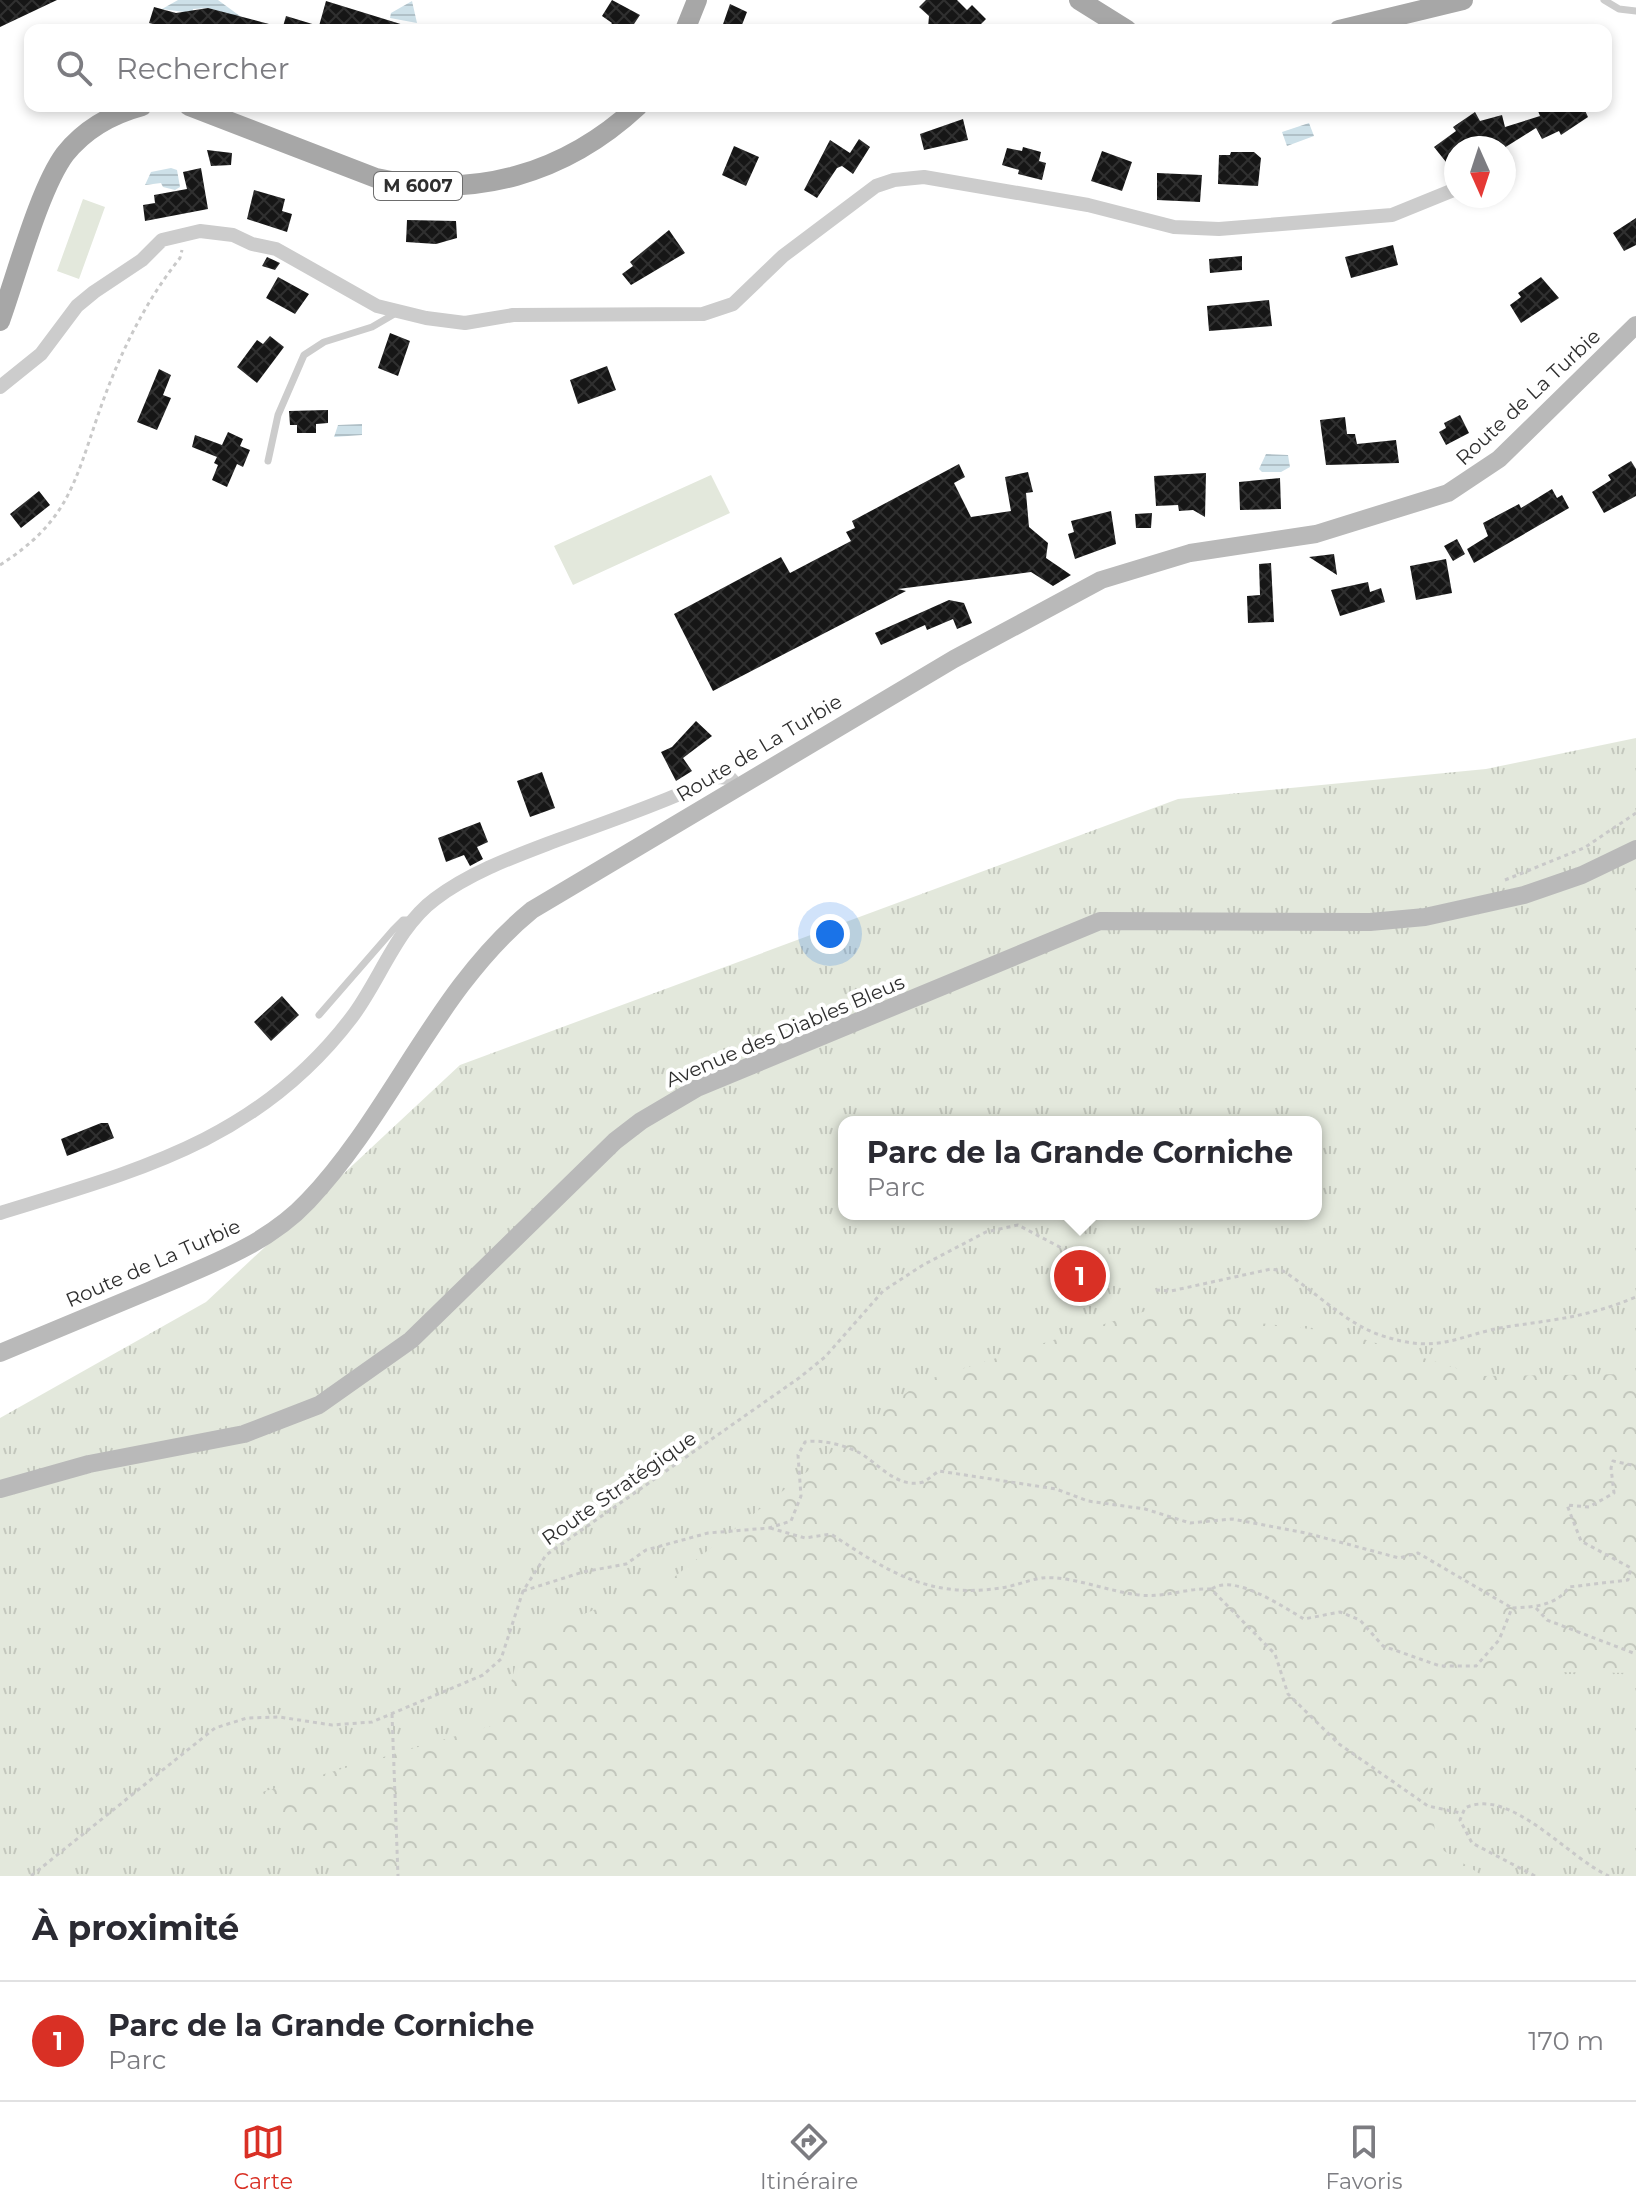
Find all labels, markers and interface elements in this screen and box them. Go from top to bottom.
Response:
search box [24,24,1612,112]
icon: search [52,46,96,90]
text: Rechercher [116,50,290,87]
north arrow [1444,136,1516,208]
road number: M 6007 [374,172,462,200]
street label: Route de La Turbie [1451,324,1605,470]
street label: Route de La Turbie [672,689,846,807]
your location [810,914,850,954]
street label: Avenue des Diables Bleus [662,970,908,1092]
popup [838,1116,1322,1220]
text: Parc de la Grande Corniche [867,1134,1293,1171]
text: Parc [867,1171,925,1203]
street label: Route de La Turbie [62,1214,244,1312]
pin: 1 [1054,1246,1106,1306]
street label: Route Stratégique [537,1426,701,1550]
text: À proximité [32,1907,239,1949]
text: Parc de la Grande Corniche [108,2007,534,2044]
text: 1 [53,2025,63,2057]
text: 170 m [1528,2025,1604,2057]
text: Parc [108,2044,166,2076]
tab: Carte [234,2120,293,2195]
tab: Itinéraire [760,2120,858,2195]
tab: Favoris [1326,2120,1402,2195]

